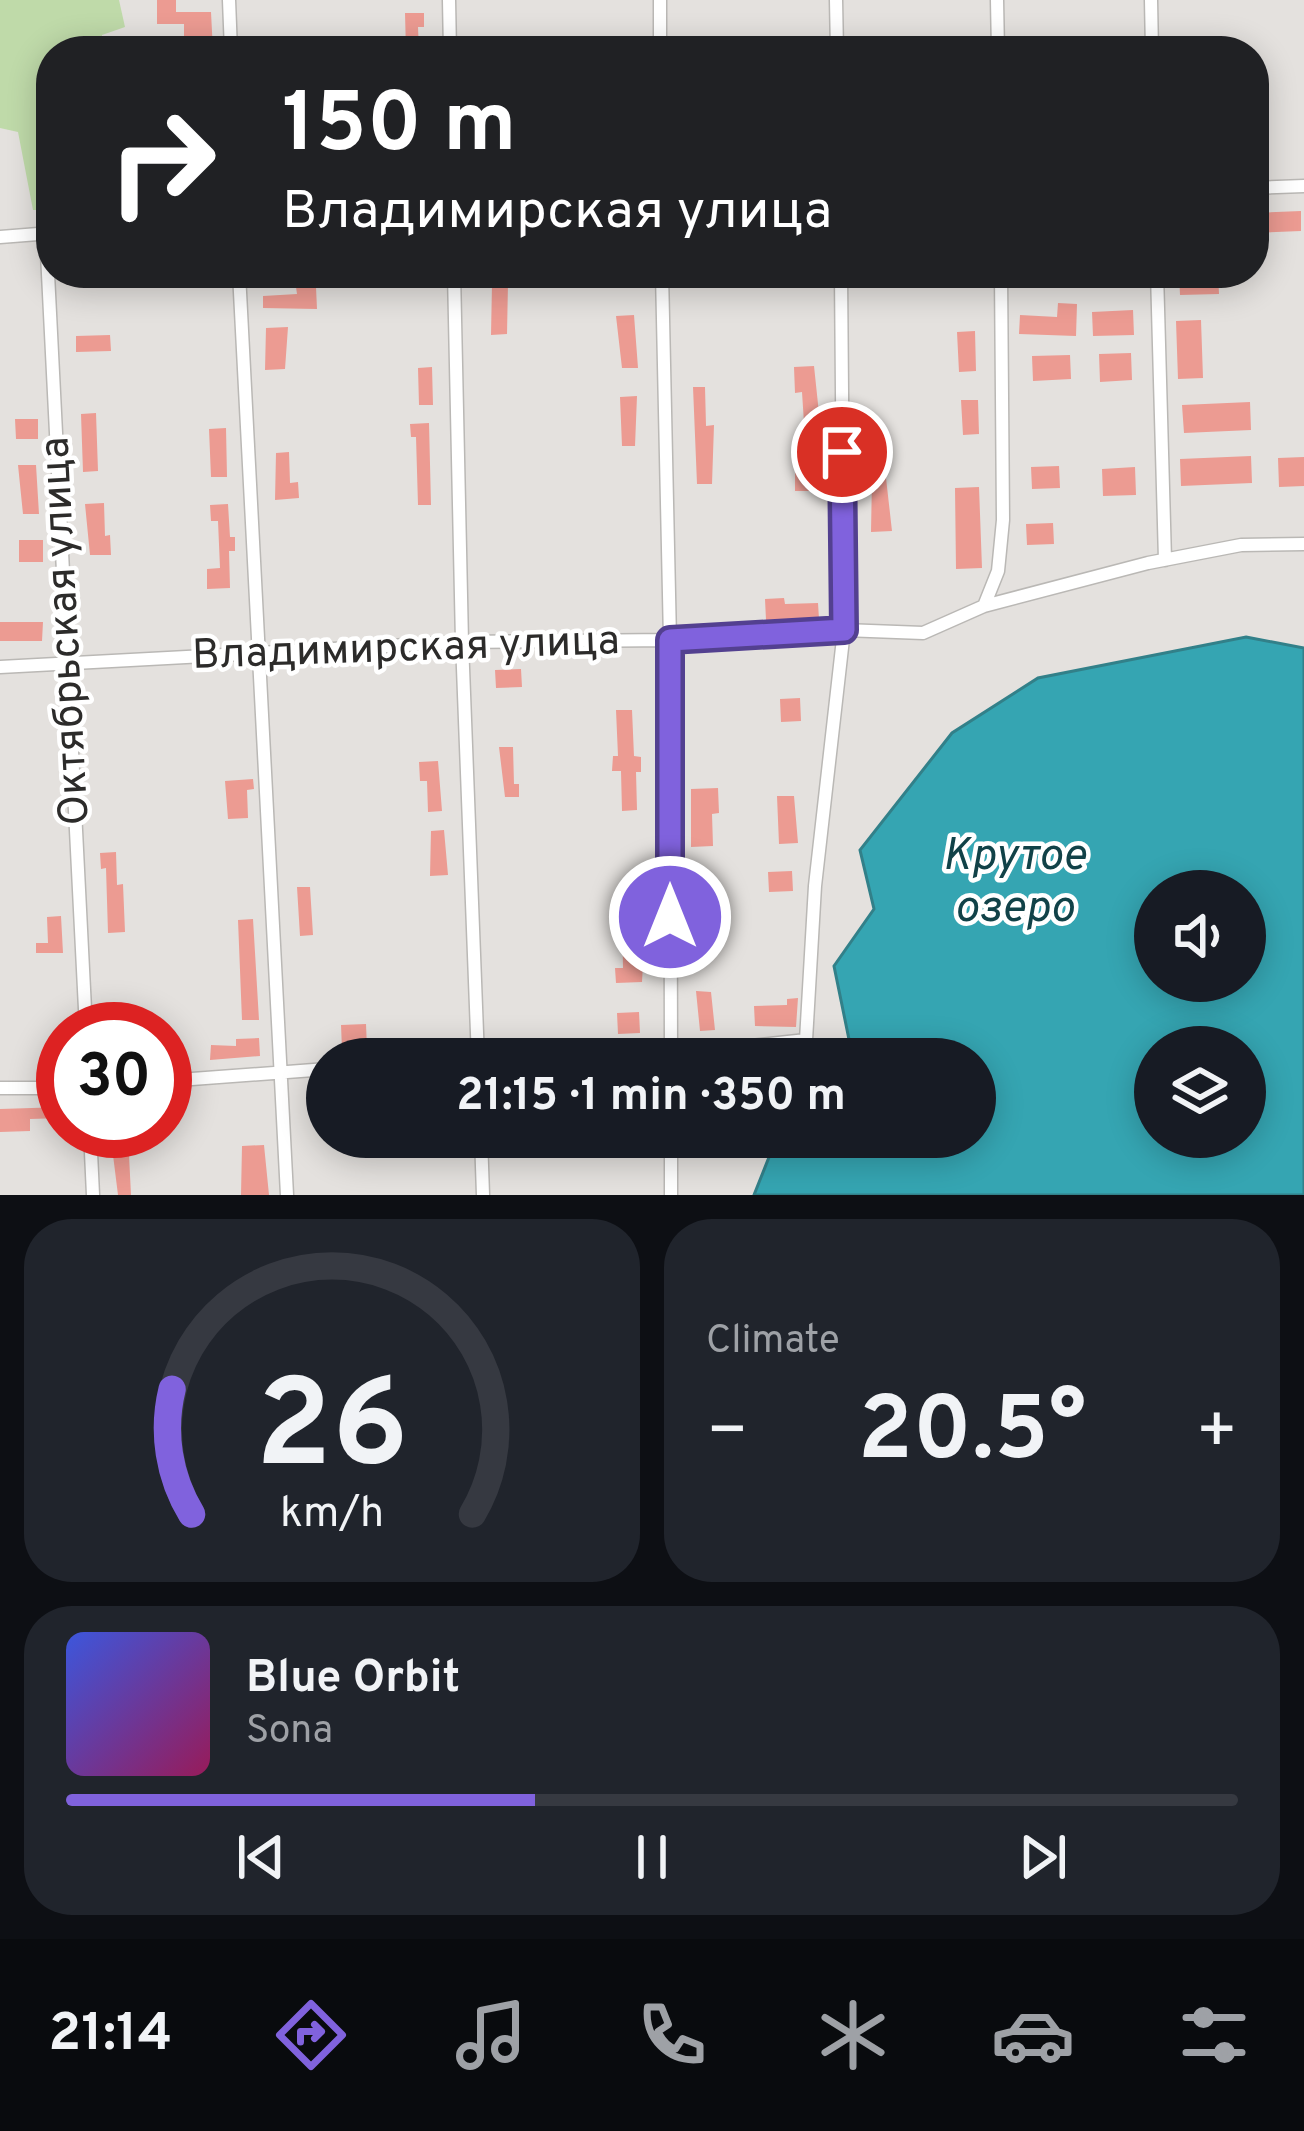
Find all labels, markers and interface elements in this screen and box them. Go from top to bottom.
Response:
text: 150 m [282,75,517,181]
icon: right [84,84,240,240]
text: Владимирская улица [282,179,832,248]
pin [791,401,893,503]
icon: arrive [809,419,875,485]
street label: Октябрьская улица [30,435,104,827]
street label: Владимирская улица [191,616,621,684]
water label: Крутое озеро [942,829,1087,938]
position arrow [607,854,733,980]
map controls [1134,870,1266,1158]
button: sound [1134,870,1266,1002]
speed limit sign: 30 [36,1002,192,1158]
button: layers [1134,1026,1266,1158]
text: 21:15 · 1 min · 350 m [456,1069,846,1126]
text: Climate [706,1318,840,1367]
text: 26 [255,1353,409,1511]
text: 20.5° [858,1378,1086,1491]
text: − [706,1393,749,1476]
text: + [1195,1393,1238,1476]
text: km/h [280,1487,384,1541]
text: Blue Orbit [246,1651,460,1708]
text: Sona [246,1708,333,1757]
icon: previous [228,1824,294,1890]
icon: pause [619,1824,685,1890]
icon: next [1010,1824,1076,1890]
icon: directions [269,1993,353,2077]
icon: music [449,1993,533,2077]
icon: phone [630,1993,714,2077]
icon: climate [811,1993,895,2077]
icon: car [991,1993,1075,2077]
icon: filters [1172,1993,1256,2077]
text: 21:14 [48,2001,172,2070]

